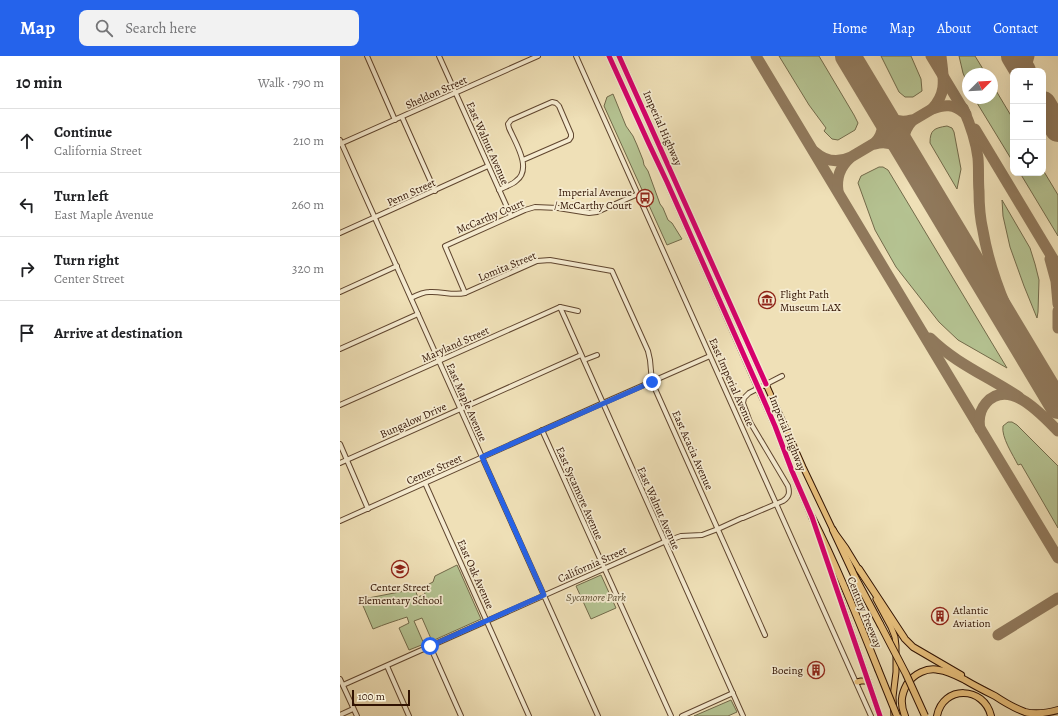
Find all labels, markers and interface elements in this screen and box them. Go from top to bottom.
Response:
search box [79,10,359,46]
text: Map [20,15,55,41]
icon: search [93,17,115,39]
text: Search here [125,18,197,38]
text: Home [832,19,867,38]
text: Map [889,19,915,38]
text: About [937,19,971,38]
text: Contact [993,19,1038,38]
north arrow [962,68,998,104]
map controls [1010,68,1046,176]
button: + [1010,68,1046,104]
text: 10 min [16,71,62,94]
street label: Sheldon Street [403,72,470,113]
text: Walk · 790 m [258,74,324,91]
street label: Imperial Highway [639,88,686,168]
street label: East Walnut Avenue [463,99,513,187]
button: − [1010,104,1046,140]
text: Continue [54,122,112,142]
icon: ahead [16,130,38,152]
text: 210 m [293,132,324,149]
button: locate [1010,140,1046,176]
text: California Street [54,142,142,159]
street label: Penn Street [385,175,438,210]
place label: Imperial Avenue / McCarthy Court [554,185,632,213]
text: Turn left [54,186,109,206]
bus stop icon: Imperial Avenue / McCarthy Court [635,188,655,208]
icon: left [16,194,38,216]
street label: McCarthy Court [454,195,527,237]
text: 260 m [291,196,324,213]
text: East Maple Avenue [54,206,154,223]
street label: Lomita Street [476,248,539,285]
text: Turn right [54,250,119,270]
icon: right [16,258,38,280]
text: 320 m [292,260,324,277]
text: Center Street [54,270,124,287]
place label: Flight Path Museum LAX [780,287,842,315]
museum icon: Flight Path Museum LAX [757,290,777,310]
icon: arrive [16,322,38,344]
text: Arrive at destination [54,323,183,343]
street label: Maryland Street [419,323,492,366]
street label: East Imperial Avenue [705,336,758,429]
street label: East Maple Avenue [443,361,491,444]
route end [643,373,661,391]
street label: Imperial Highway [765,393,810,474]
street label: Bungalow Drive [377,399,449,442]
street label: East Acacia Avenue [668,408,717,492]
street label: East Sycamore Avenue [552,444,607,542]
street label: Center Street [404,450,465,488]
street label: East Walnut Avenue [634,464,684,552]
street label: East Oak Avenue [453,537,498,611]
street label: California Street [555,542,630,586]
school or university icon: Center Street Elementary School [390,559,410,579]
street label: Century Freeway [843,574,886,650]
place label: Center Street Elementary School [358,580,442,608]
park label: Sycamore Park [566,590,626,605]
place label: Atlantic Aviation [952,603,991,631]
building icon: Atlantic Aviation [930,606,950,626]
route start [421,637,439,655]
building icon: Boeing [806,660,826,680]
place label: Boeing [771,663,803,678]
scale bar [352,688,410,707]
text: 100 m [358,689,385,704]

